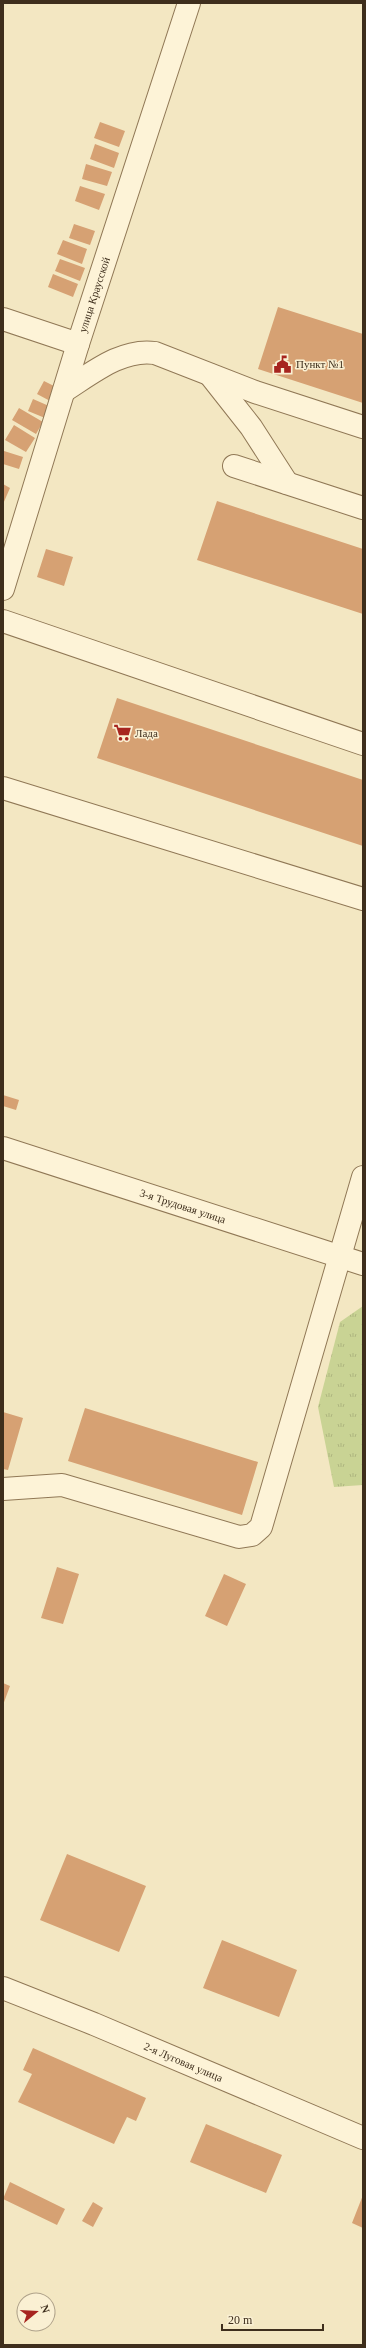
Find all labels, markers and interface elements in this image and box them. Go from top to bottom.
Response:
street label: улица Краусской [76,255,112,334]
public building icon: Пункт №1 [273,354,293,374]
place label: Пункт №1 [296,358,344,370]
supermarket icon: Лада [112,723,132,743]
place label: Лада [135,727,158,739]
street label: 3-я Трудовая улица [138,1187,227,1225]
street label: 2-я Луговая улица [142,2040,225,2084]
north arrow [16,2292,56,2332]
text: N [39,2303,52,2315]
scale bar [222,2306,323,2332]
text: 20 m [228,2313,253,2327]

